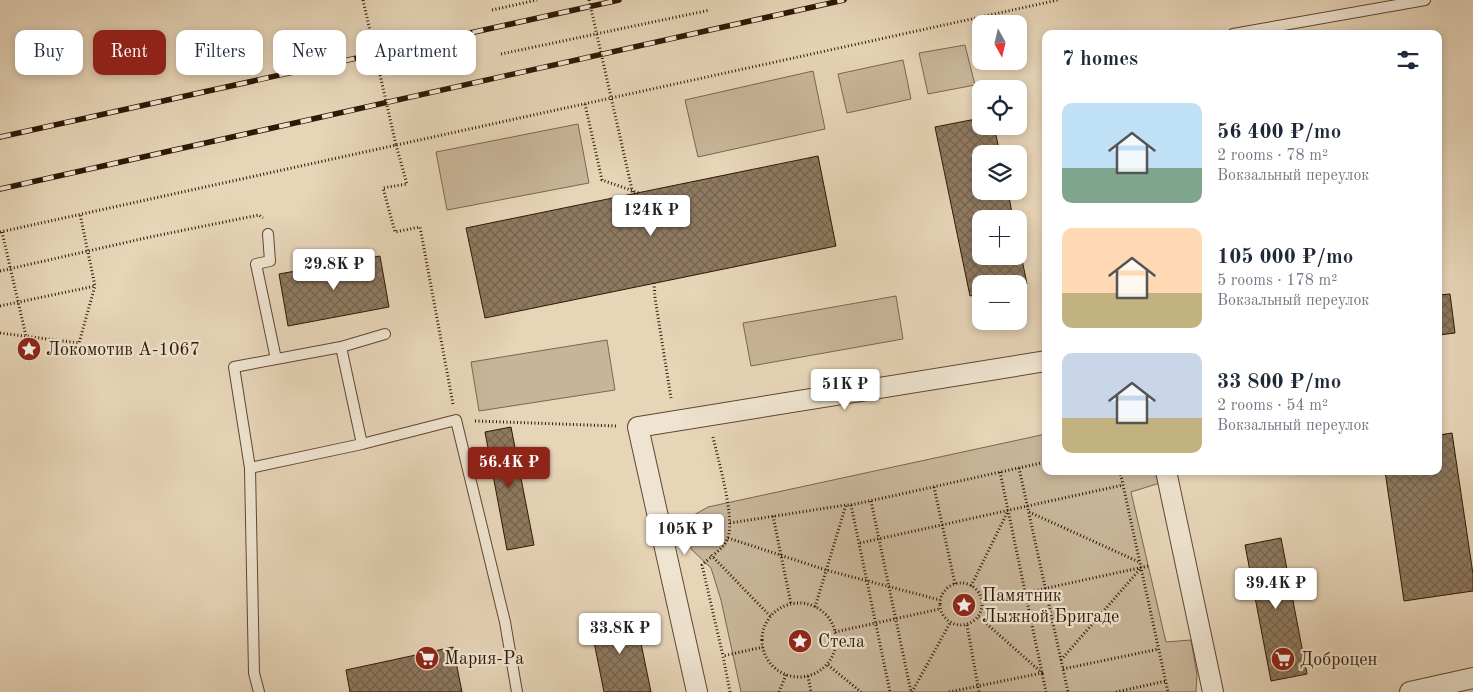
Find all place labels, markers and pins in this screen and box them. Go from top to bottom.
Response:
pin: 124K ₽ [610,194,692,237]
pin: 29.8K ₽ [288,248,380,291]
place icon: Локомотив А-1067 [16,336,42,362]
place label: Локомотив А-1067 [46,341,200,359]
pin: 51K ₽ [810,368,880,411]
pin: 56.4K ₽ [463,446,555,489]
pin: 105K ₽ [644,514,726,556]
pin: 39.4K ₽ [1230,568,1322,610]
place label: Памятник Лыжной Бригаде [982,587,1119,626]
place icon: Памятник Лыжной Бригаде [951,592,977,618]
pin: 33.8K ₽ [574,612,666,655]
place icon: Стела [787,628,813,654]
place label: Стела [818,633,865,651]
supermarket icon: Мария-Ра [414,645,440,671]
supermarket icon: Доброцен [1270,646,1296,672]
place label: Мария-Ра [444,650,524,668]
place label: Доброцен [1300,651,1378,669]

